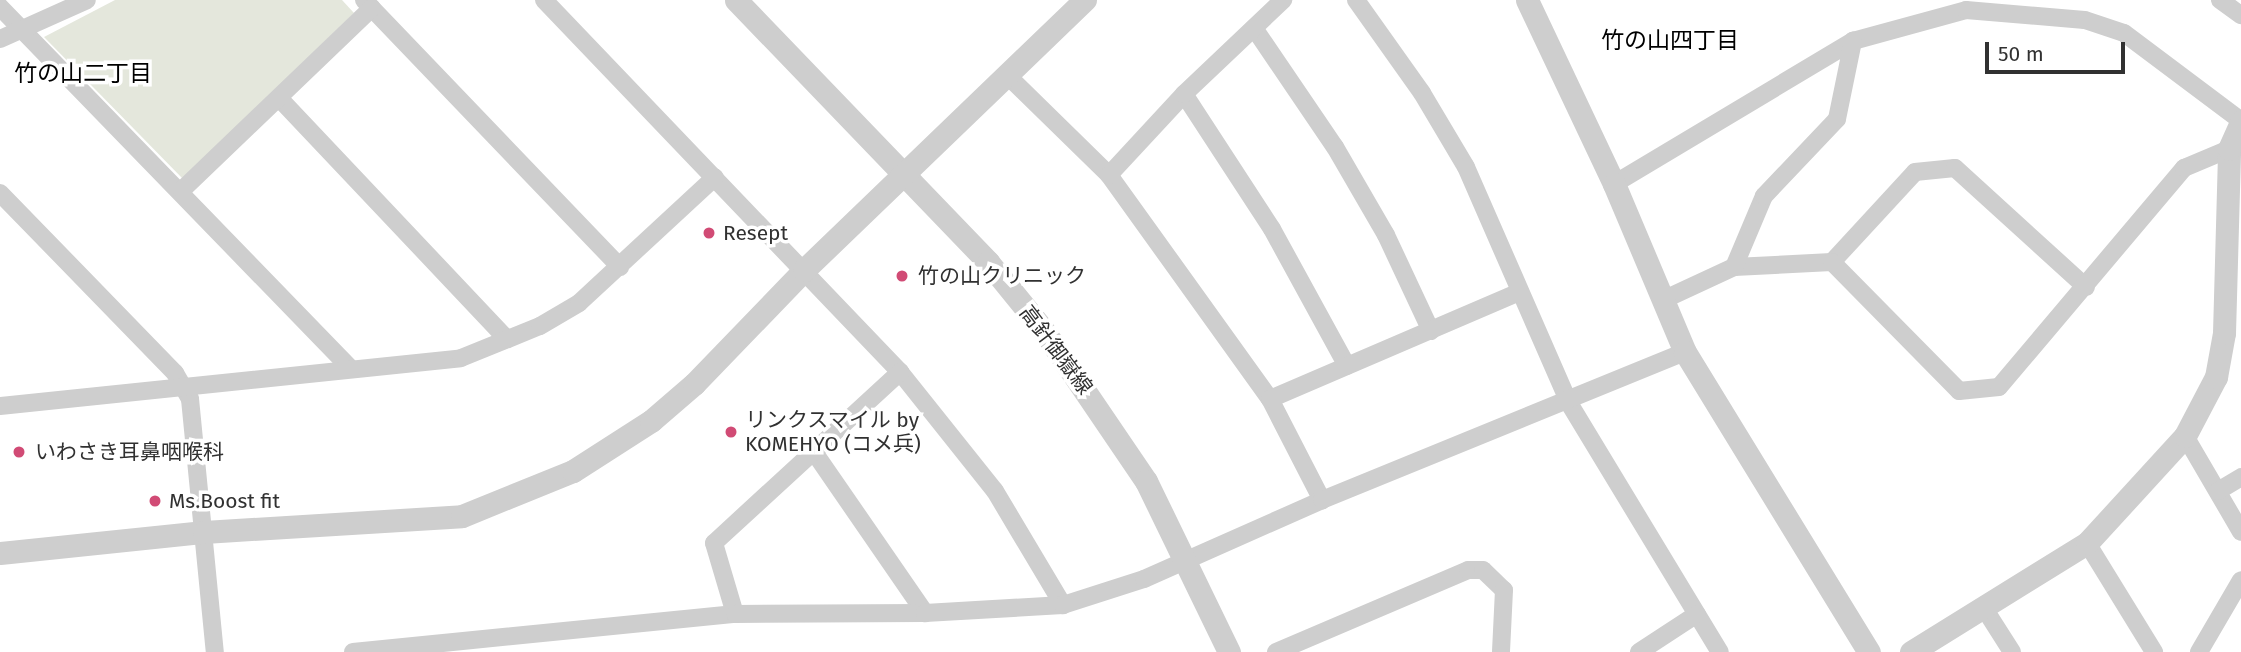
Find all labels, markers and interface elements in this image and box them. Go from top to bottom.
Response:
district label: 竹の山四丁目 [1601,26,1739,54]
scale bar [1989,28,2129,72]
text: 50 m [1998,41,2044,67]
district label: 竹の山二丁目 [14,59,152,87]
place label: Resept [723,220,788,246]
marker: Resept [701,225,717,241]
place label: 竹の山クリニック [918,263,1086,289]
marker: 竹の山クリニック [892,266,912,286]
street label: 高針御嶽線 [1014,300,1098,400]
place label: リンクスマイル by KOMEHYO (コメ兵) [745,407,921,457]
marker: リンクスマイル by KOMEHYO (コメ兵) [723,424,739,440]
place label: いわさき耳鼻咽喉科 [35,439,224,465]
marker: いわさき耳鼻咽喉科 [9,442,29,462]
place label: Ms.Boost fit [169,488,280,514]
marker: Ms.Boost fit [147,493,163,509]

